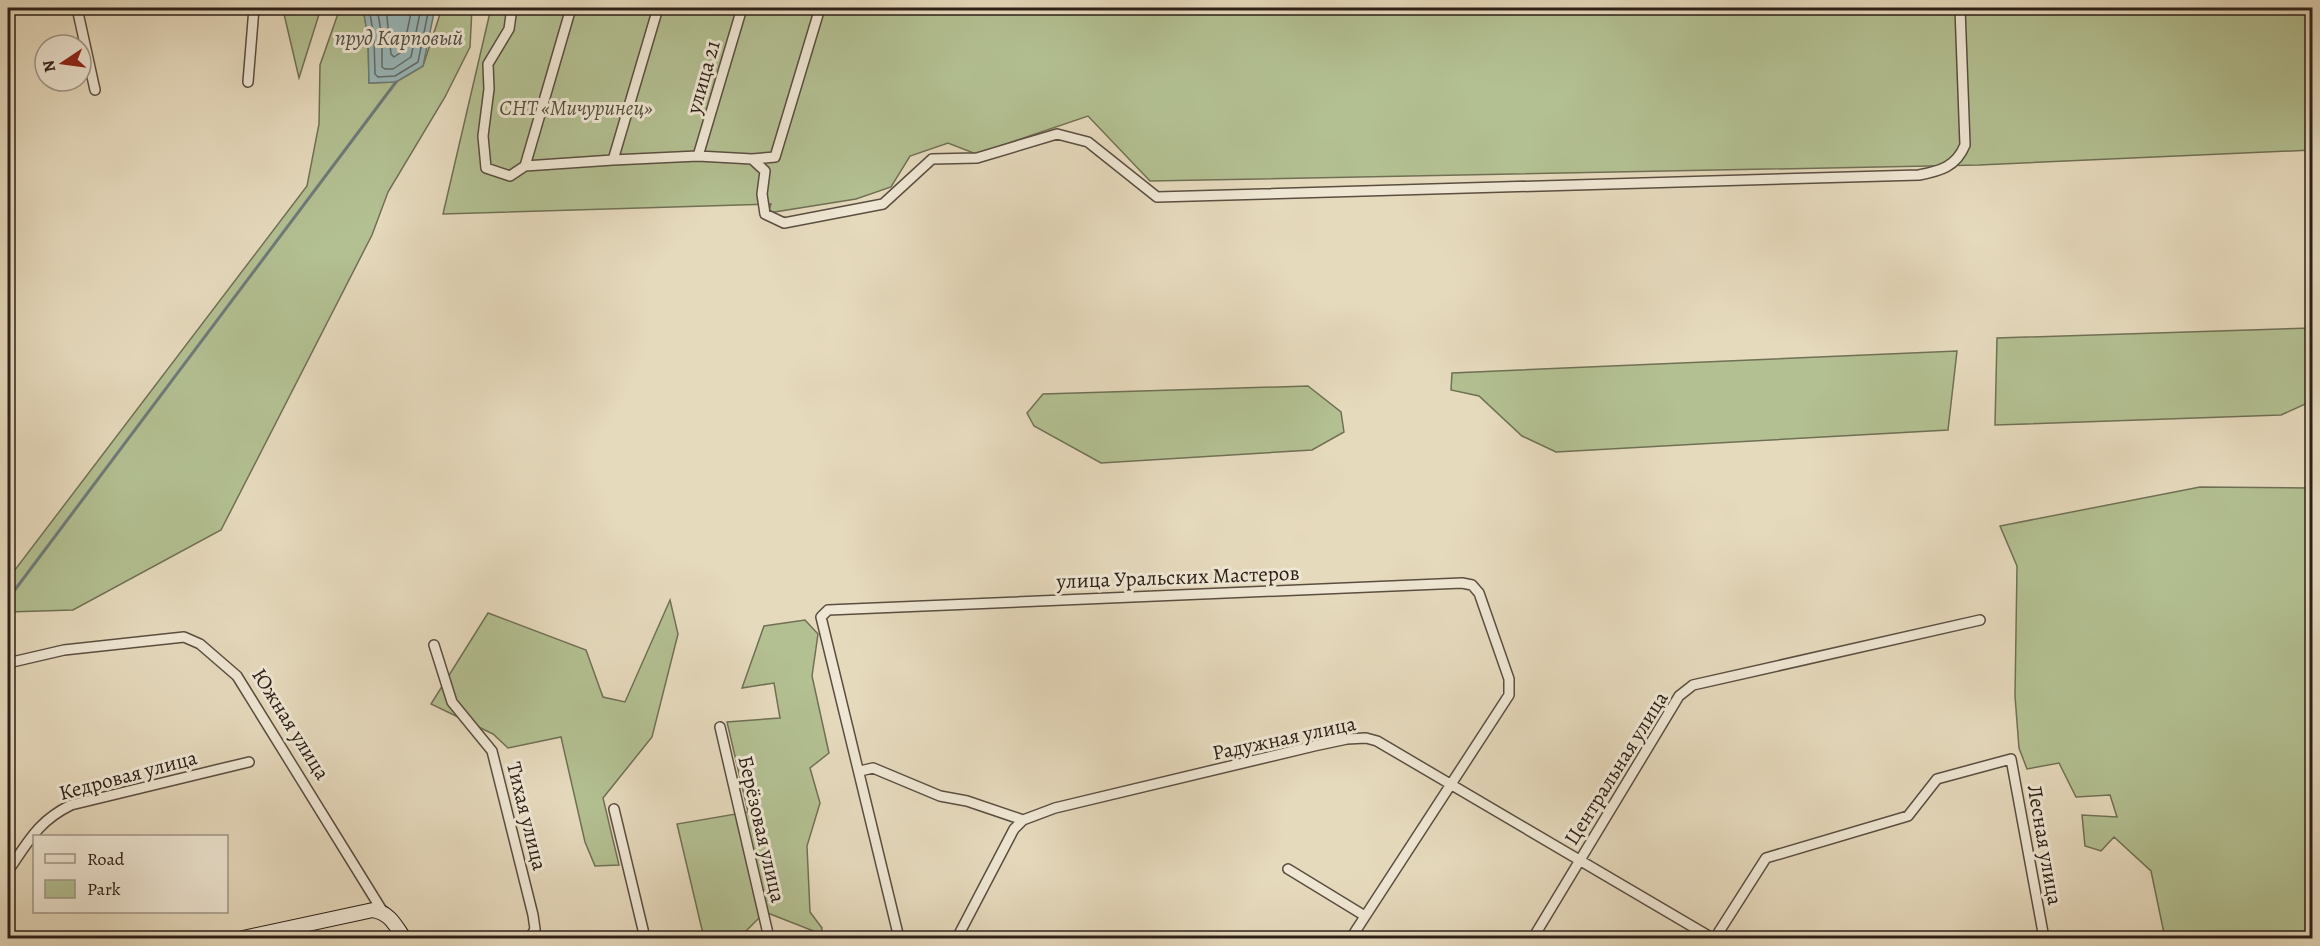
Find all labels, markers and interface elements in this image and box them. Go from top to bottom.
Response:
water label: пруд Карповый [335,23,463,53]
north arrow [33,33,93,93]
street label: улица 21 [679,37,727,118]
text: N [37,58,61,74]
park label: СНТ «Мичуринец» [499,94,653,122]
street label: улица Уральских Мастеров [1055,559,1300,595]
street label: Южная улица [246,663,337,785]
street label: Центральная улица [1557,686,1675,850]
street label: Радужная улица [1210,709,1359,767]
street label: Кедровая улица [56,743,200,807]
street label: Берёзовая улица [731,753,793,905]
street label: Тихая улица [500,759,554,873]
street label: Лесная улица [2021,783,2069,908]
legend [33,835,228,913]
text: Road [87,847,125,871]
text: Park [87,877,121,901]

